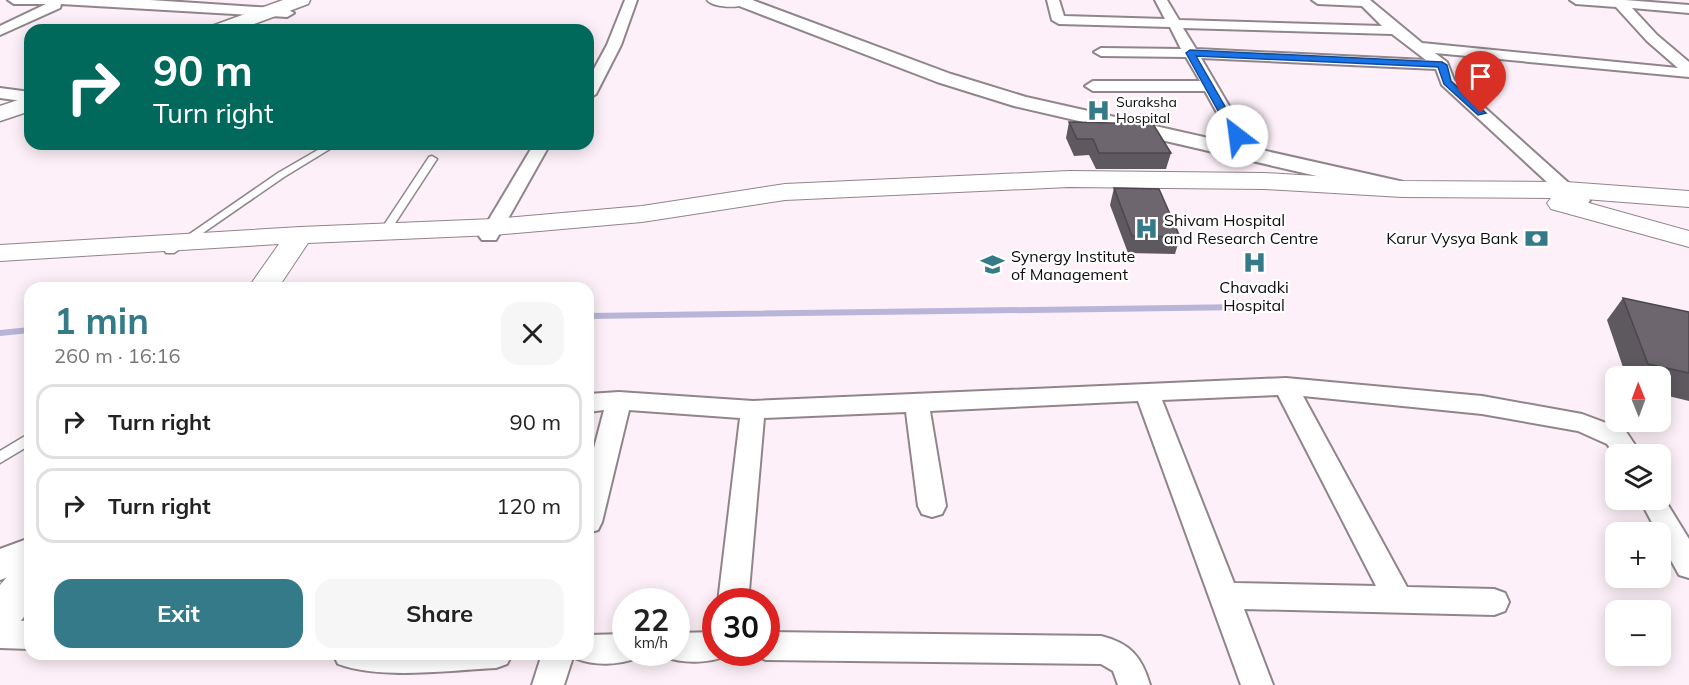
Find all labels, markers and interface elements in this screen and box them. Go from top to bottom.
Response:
text: 90 m [153,44,253,97]
icon: right [54,48,132,126]
pin [1455,51,1506,113]
icon: arrive [1464,60,1497,93]
place label: Suraksha Hospital [1116,93,1177,127]
text: Turn right [153,96,273,130]
hospital icon: Suraksha Hospital [1085,97,1111,123]
position arrow [1205,104,1269,168]
place label: Shivam Hospital and Research Centre [1164,210,1318,248]
hospital icon: Shivam Hospital and Research Centre [1133,216,1159,242]
bank icon: Karur Vysya Bank [1523,225,1549,251]
place label: Karur Vysya Bank [1386,228,1519,248]
place label: Synergy Institute of Management [1011,246,1135,284]
hospital icon: Chavadki Hospital [1241,249,1267,275]
school or university icon: Synergy Institute of Management [980,252,1006,278]
place label: Chavadki Hospital [1219,277,1289,315]
text: 1 min [54,298,149,343]
button: close [501,302,564,365]
text: 260 m · 16:16 [54,343,180,368]
north arrow [1605,366,1671,432]
map controls [1605,366,1671,666]
icon: right [57,405,90,438]
text: Turn right [108,408,211,436]
text: 90 m [510,408,561,436]
button: layers [1605,444,1671,510]
icon: right [57,489,90,522]
text: Turn right [108,492,211,520]
text: 120 m [496,492,561,520]
button: + [1605,522,1671,588]
button: Exit [54,579,303,648]
button: Share [315,579,564,648]
speed limit sign: 30 [702,588,780,666]
button: − [1605,600,1671,666]
text: 22 [633,601,669,639]
text: km/h [634,633,668,652]

